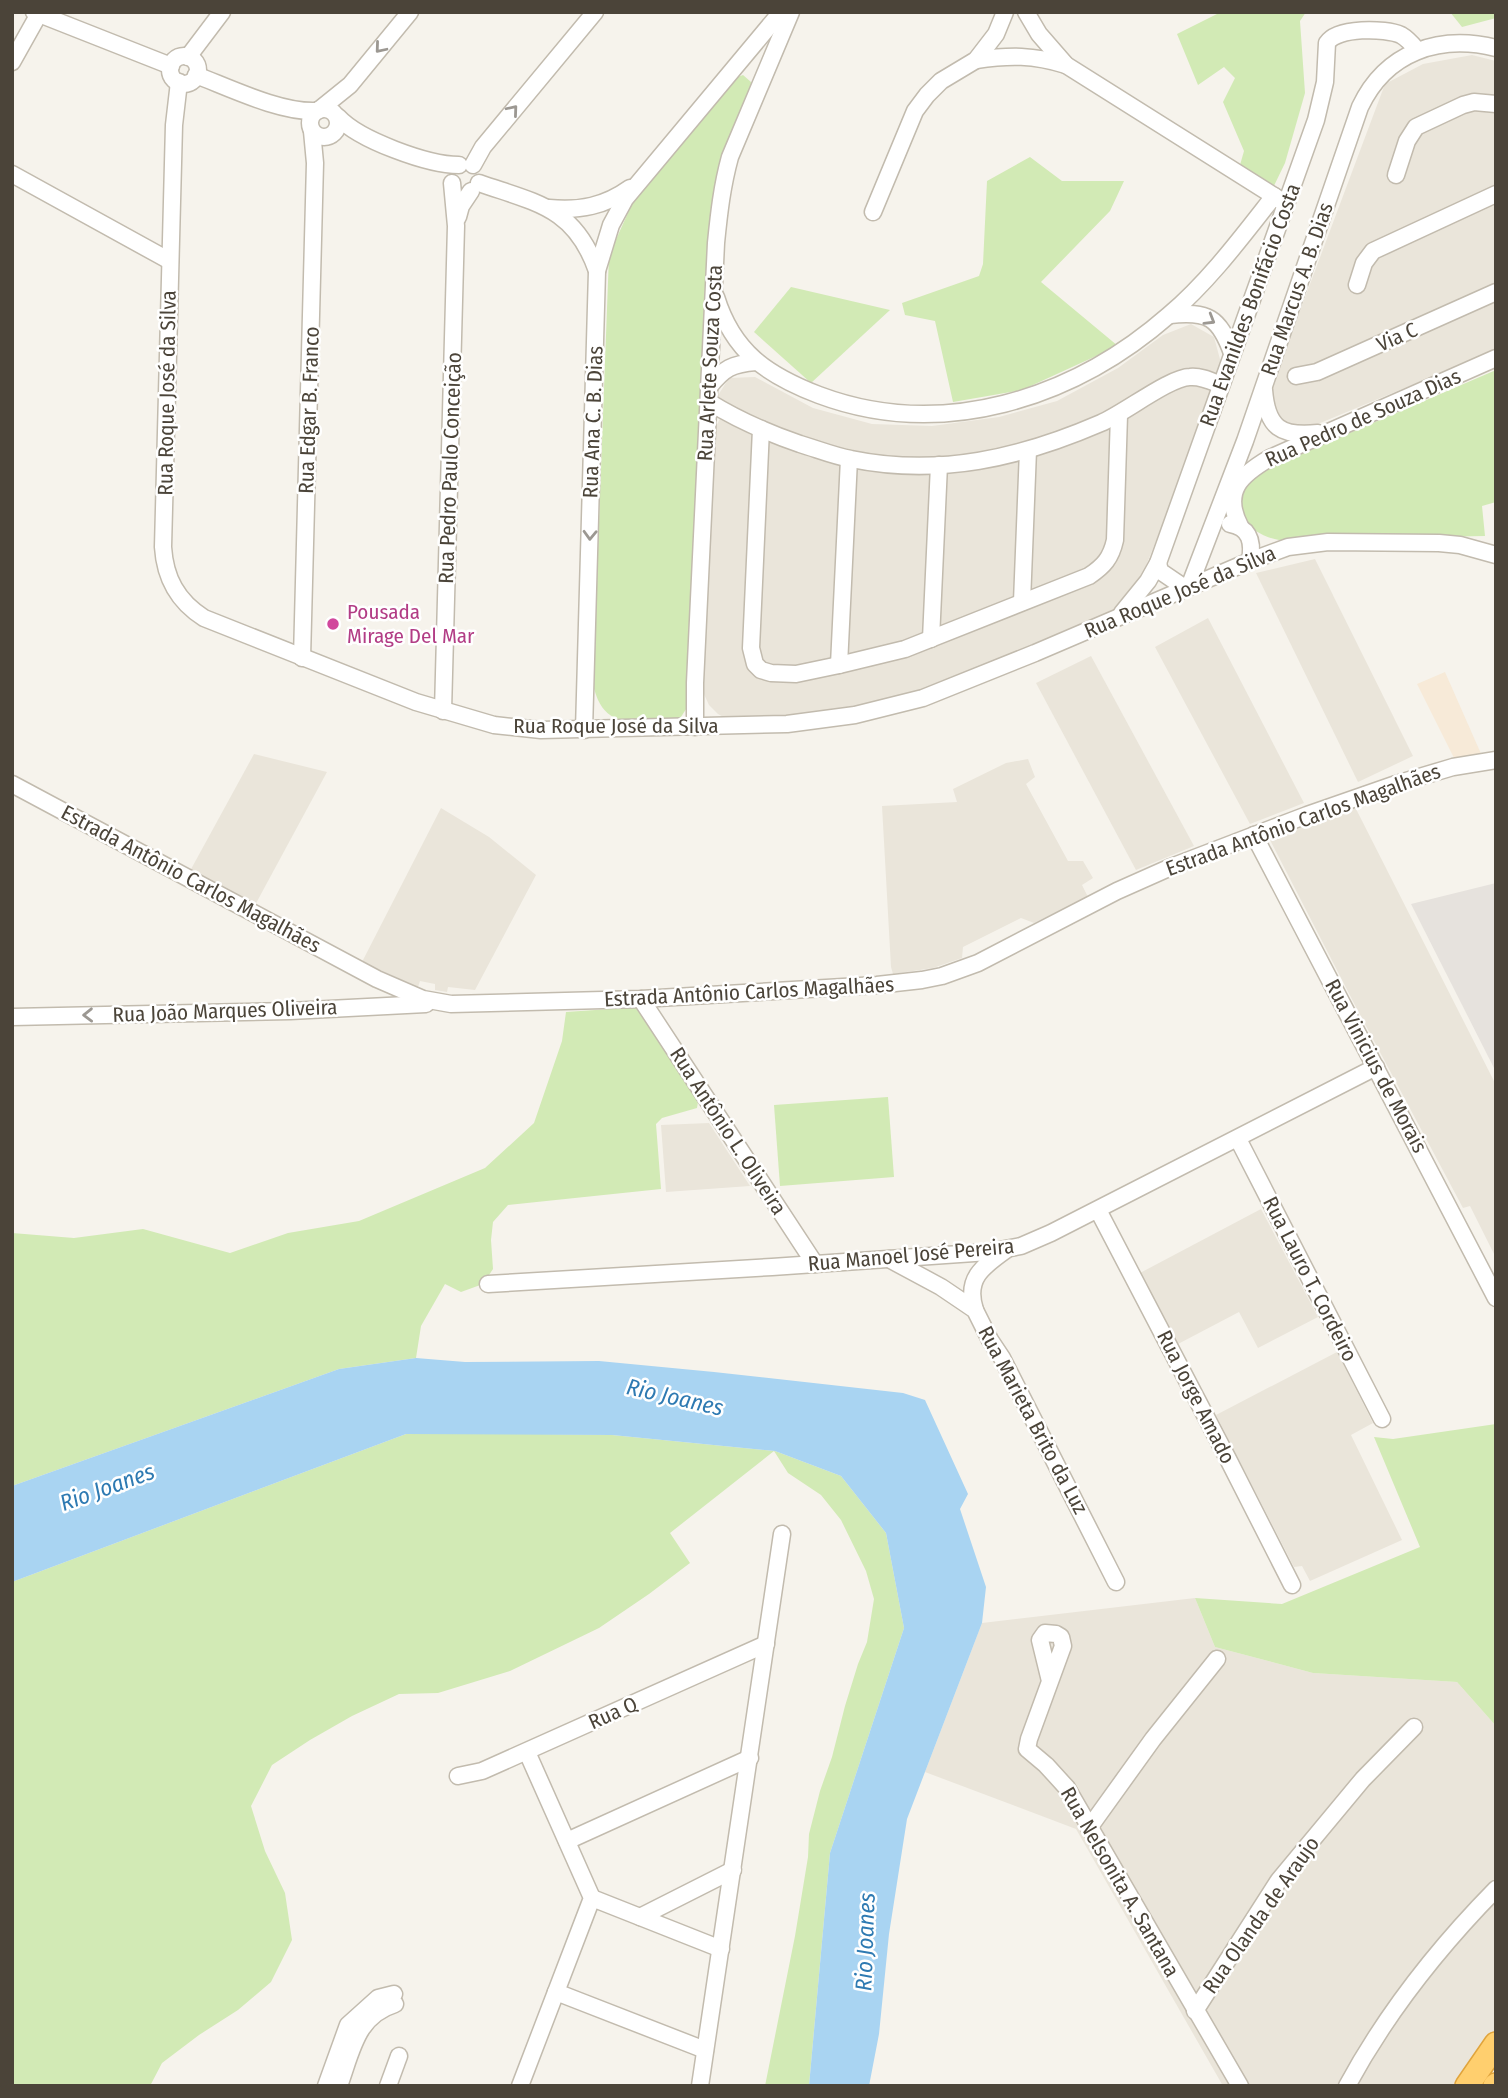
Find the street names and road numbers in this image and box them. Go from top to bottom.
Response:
street label: Rua Evanildes Bonifácio Costa [1194,180,1306,430]
street label: Rua Marcus A. B. Dias [1255,199,1339,379]
street label: Rua Arlete Souza Costa [692,264,728,462]
street label: Rua Roque José da Silva [152,290,182,496]
street label: Via C [1373,316,1422,357]
street label: Rua Edgar B. Franco [293,326,325,494]
street label: Rua Ana C. B. Dias [577,345,609,499]
street label: Rua Pedro Paulo Conceição [433,352,467,584]
street label: Rua Pedro de Souza Dias [1261,363,1465,473]
street label: Rua Roque José da Silva [1080,540,1280,644]
street label: Rua Roque José da Silva [513,713,719,739]
street label: Estrada Antônio Carlos Magalhães [1162,758,1444,882]
street label: Estrada Antônio Carlos Magalhães [57,799,325,959]
street label: Estrada Antônio Carlos Magalhães [603,971,895,1013]
street label: Rua Vinicius de Morais [1319,975,1433,1157]
street label: Rua João Marques Oliveira [112,994,338,1028]
street label: Rua Antônio L. Oliveira [664,1042,792,1220]
street label: Rua Lauro T. Cordeiro [1257,1192,1363,1366]
street label: Rua Manoel José Pereira [807,1233,1015,1277]
street label: Rua Marieta Brito da Luz [972,1322,1094,1518]
street label: Rua Jorge Amado [1151,1326,1241,1468]
street label: Rua Q [584,1691,642,1735]
street label: Rua Nelsonita A. Santana [1055,1782,1185,1982]
street label: Rua Olanda de Araujo [1197,1831,1325,1999]

